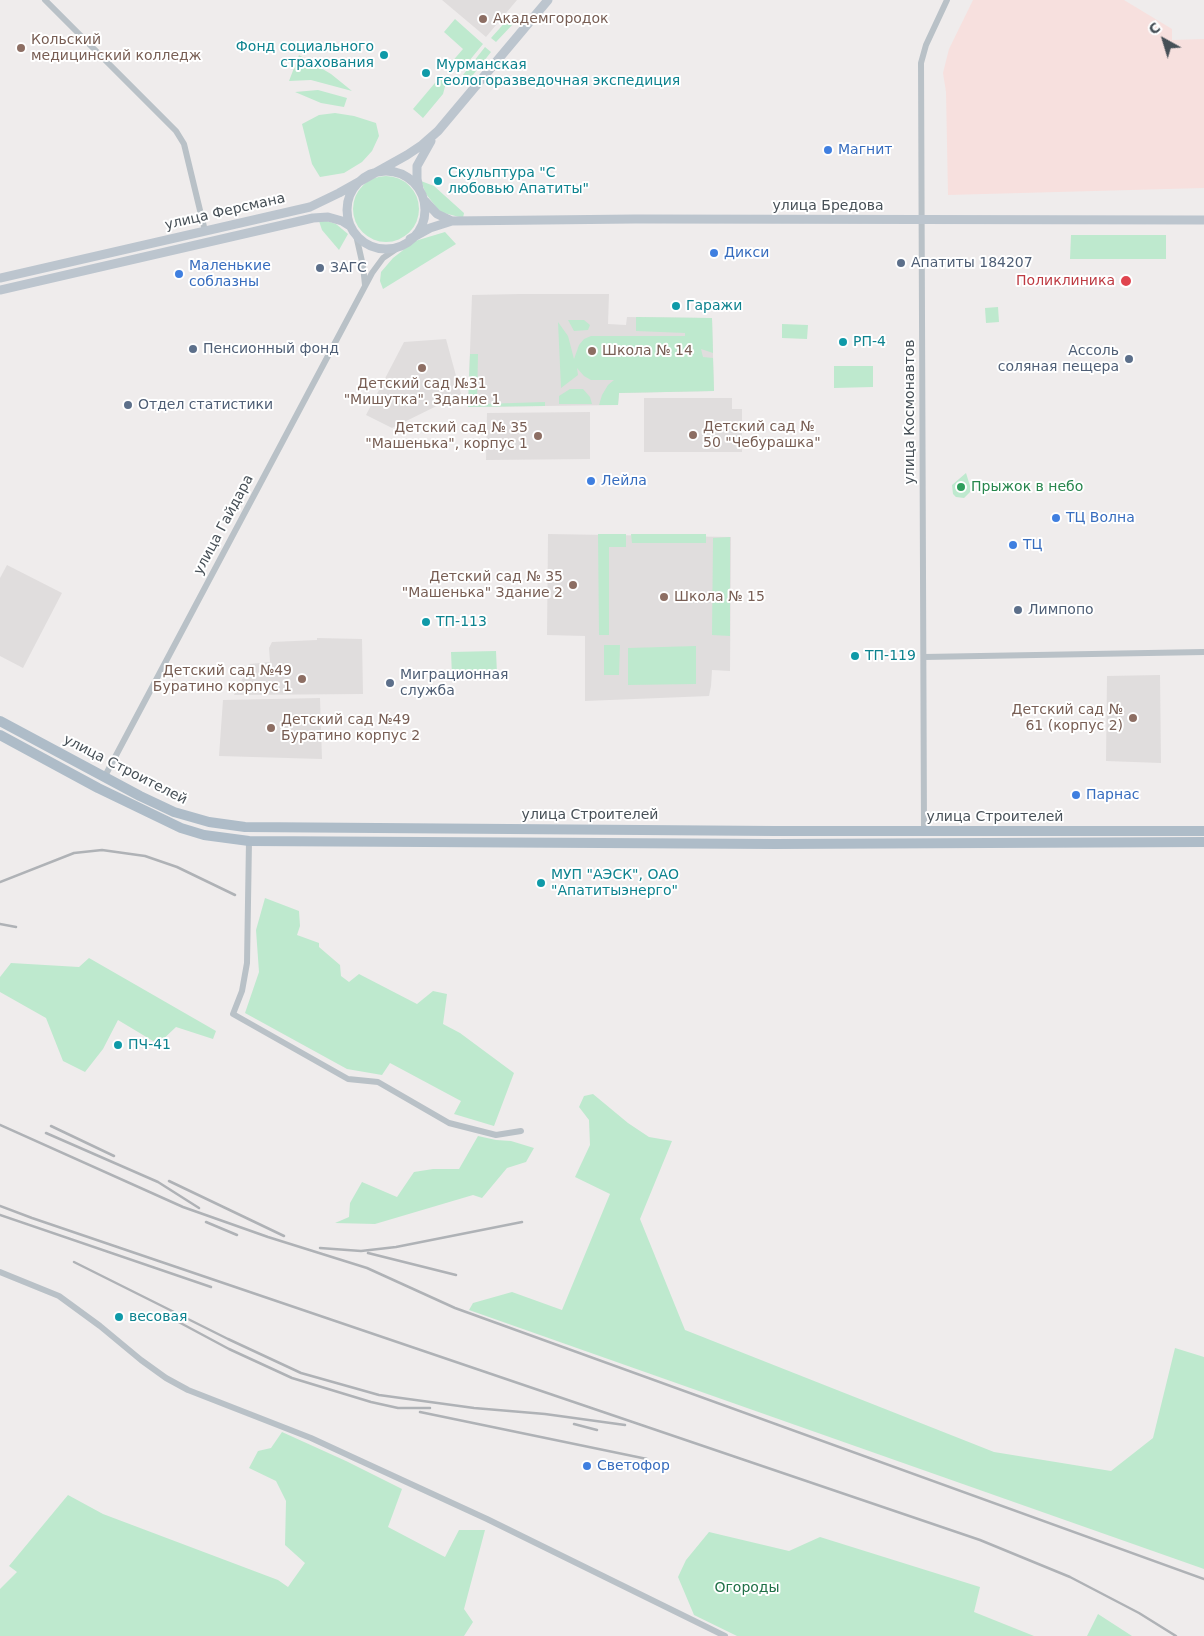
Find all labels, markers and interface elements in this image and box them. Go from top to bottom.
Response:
place label: Академгородок [493,11,609,27]
marker: Академгородок [477,13,489,25]
north arrow [1139,15,1189,65]
text: С [1146,19,1164,38]
place label: Кольский медицинский колледж [31,32,201,64]
place label: Фонд социального страхования [236,39,374,72]
marker: Кольский медицинский колледж [15,42,27,54]
marker: Фонд социального страхования [378,49,390,61]
place label: Мурманская геологоразведочная экспедиция [436,57,680,90]
marker: Мурманская геологоразведочная экспедиция [420,67,432,79]
place label: Магнит [838,142,892,158]
marker: Магнит [822,144,834,156]
place label: Скульптура "С любовью Апатиты" [448,165,589,198]
marker: Скульптура "С любовью Апатиты" [432,175,444,187]
street label: улица Ферсмана [163,190,287,234]
street label: улица Бредова [772,198,884,214]
place label: Дикси [724,245,769,261]
marker: Дикси [708,247,720,259]
place label: Апатиты 184207 [911,255,1033,271]
marker: Апатиты 184207 [895,257,907,269]
place label: Маленькие соблазны [189,258,271,290]
place label: ЗАГС [330,260,367,276]
marker: ЗАГС [314,262,326,274]
marker: Маленькие соблазны [173,268,185,280]
place label: Поликлиника [1016,273,1115,289]
marker: Поликлиника [1119,274,1133,288]
place label: Гаражи [686,298,742,314]
marker: Гаражи [670,300,682,312]
place label: РП-4 [853,334,886,350]
marker: РП-4 [837,336,849,348]
street label: улица Космонавтов [902,339,918,485]
place label: Пенсионный фонд [203,341,339,357]
marker: Пенсионный фонд [187,343,199,355]
place label: Школа № 14 [602,343,693,359]
place label: Ассоль соляная пещера [998,343,1119,376]
marker: Школа № 14 [586,345,598,357]
marker: Ассоль соляная пещера [1123,353,1135,365]
marker: Детский сад №31 "Мишутка". Здание 1 [416,362,428,374]
place label: Детский сад №31 "Мишутка". Здание 1 [344,376,500,408]
place label: Отдел статистики [138,397,273,413]
marker: Отдел статистики [122,399,134,411]
place label: Детский сад № 50 "Чебурашка" [703,419,821,452]
place label: Детский сад № 35 "Машенька", корпус 1 [365,420,528,452]
marker: Детский сад № 50 "Чебурашка" [687,429,699,441]
marker: Детский сад № 35 "Машенька", корпус 1 [532,430,544,442]
street label: улица Гайдара [191,472,257,578]
place label: Лейла [601,473,647,489]
marker: Лейла [585,475,597,487]
place label: Прыжок в небо [971,479,1083,495]
marker: Прыжок в небо [955,481,967,493]
place label: ТЦ Волна [1066,510,1135,526]
marker: ТЦ Волна [1050,512,1062,524]
place label: ТЦ [1023,537,1042,553]
marker: ТЦ [1007,539,1019,551]
place label: Детский сад № 35 "Машенька" Здание 2 [402,569,563,602]
marker: Детский сад № 35 "Машенька" Здание 2 [567,579,579,591]
place label: Школа № 15 [674,589,765,605]
marker: Школа № 15 [658,591,670,603]
place label: Лимпопо [1028,602,1094,618]
marker: Лимпопо [1012,604,1024,616]
place label: ТП-113 [436,614,487,630]
marker: ТП-113 [420,616,432,628]
place label: ТП-119 [865,648,916,664]
marker: ТП-119 [849,650,861,662]
place label: Детский сад №49 Буратино корпус 1 [153,663,292,696]
place label: Миграционная служба [400,667,508,700]
marker: Детский сад №49 Буратино корпус 1 [296,673,308,685]
marker: Миграционная служба [384,677,396,689]
place label: Детский сад № 61 (корпус 2) [1012,702,1123,734]
place label: Детский сад №49 Буратино корпус 2 [281,712,420,744]
marker: Детский сад № 61 (корпус 2) [1127,712,1139,724]
marker: Детский сад №49 Буратино корпус 2 [265,722,277,734]
street label: улица Строителей [60,731,190,809]
place label: Парнас [1086,787,1139,803]
marker: Парнас [1070,789,1082,801]
street label: улица Строителей [522,807,658,823]
street label: улица Строителей [927,809,1063,825]
place label: МУП "АЭСК", ОАО "Апатитыэнерго" [551,867,679,900]
marker: МУП "АЭСК", ОАО "Апатитыэнерго" [535,877,547,889]
place label: ПЧ-41 [128,1037,171,1053]
marker: ПЧ-41 [112,1039,124,1051]
place label: весовая [129,1309,187,1325]
marker: весовая [113,1311,125,1323]
place label: Светофор [597,1458,670,1474]
marker: Светофор [581,1460,593,1472]
park label: Огороды [714,1580,780,1596]

